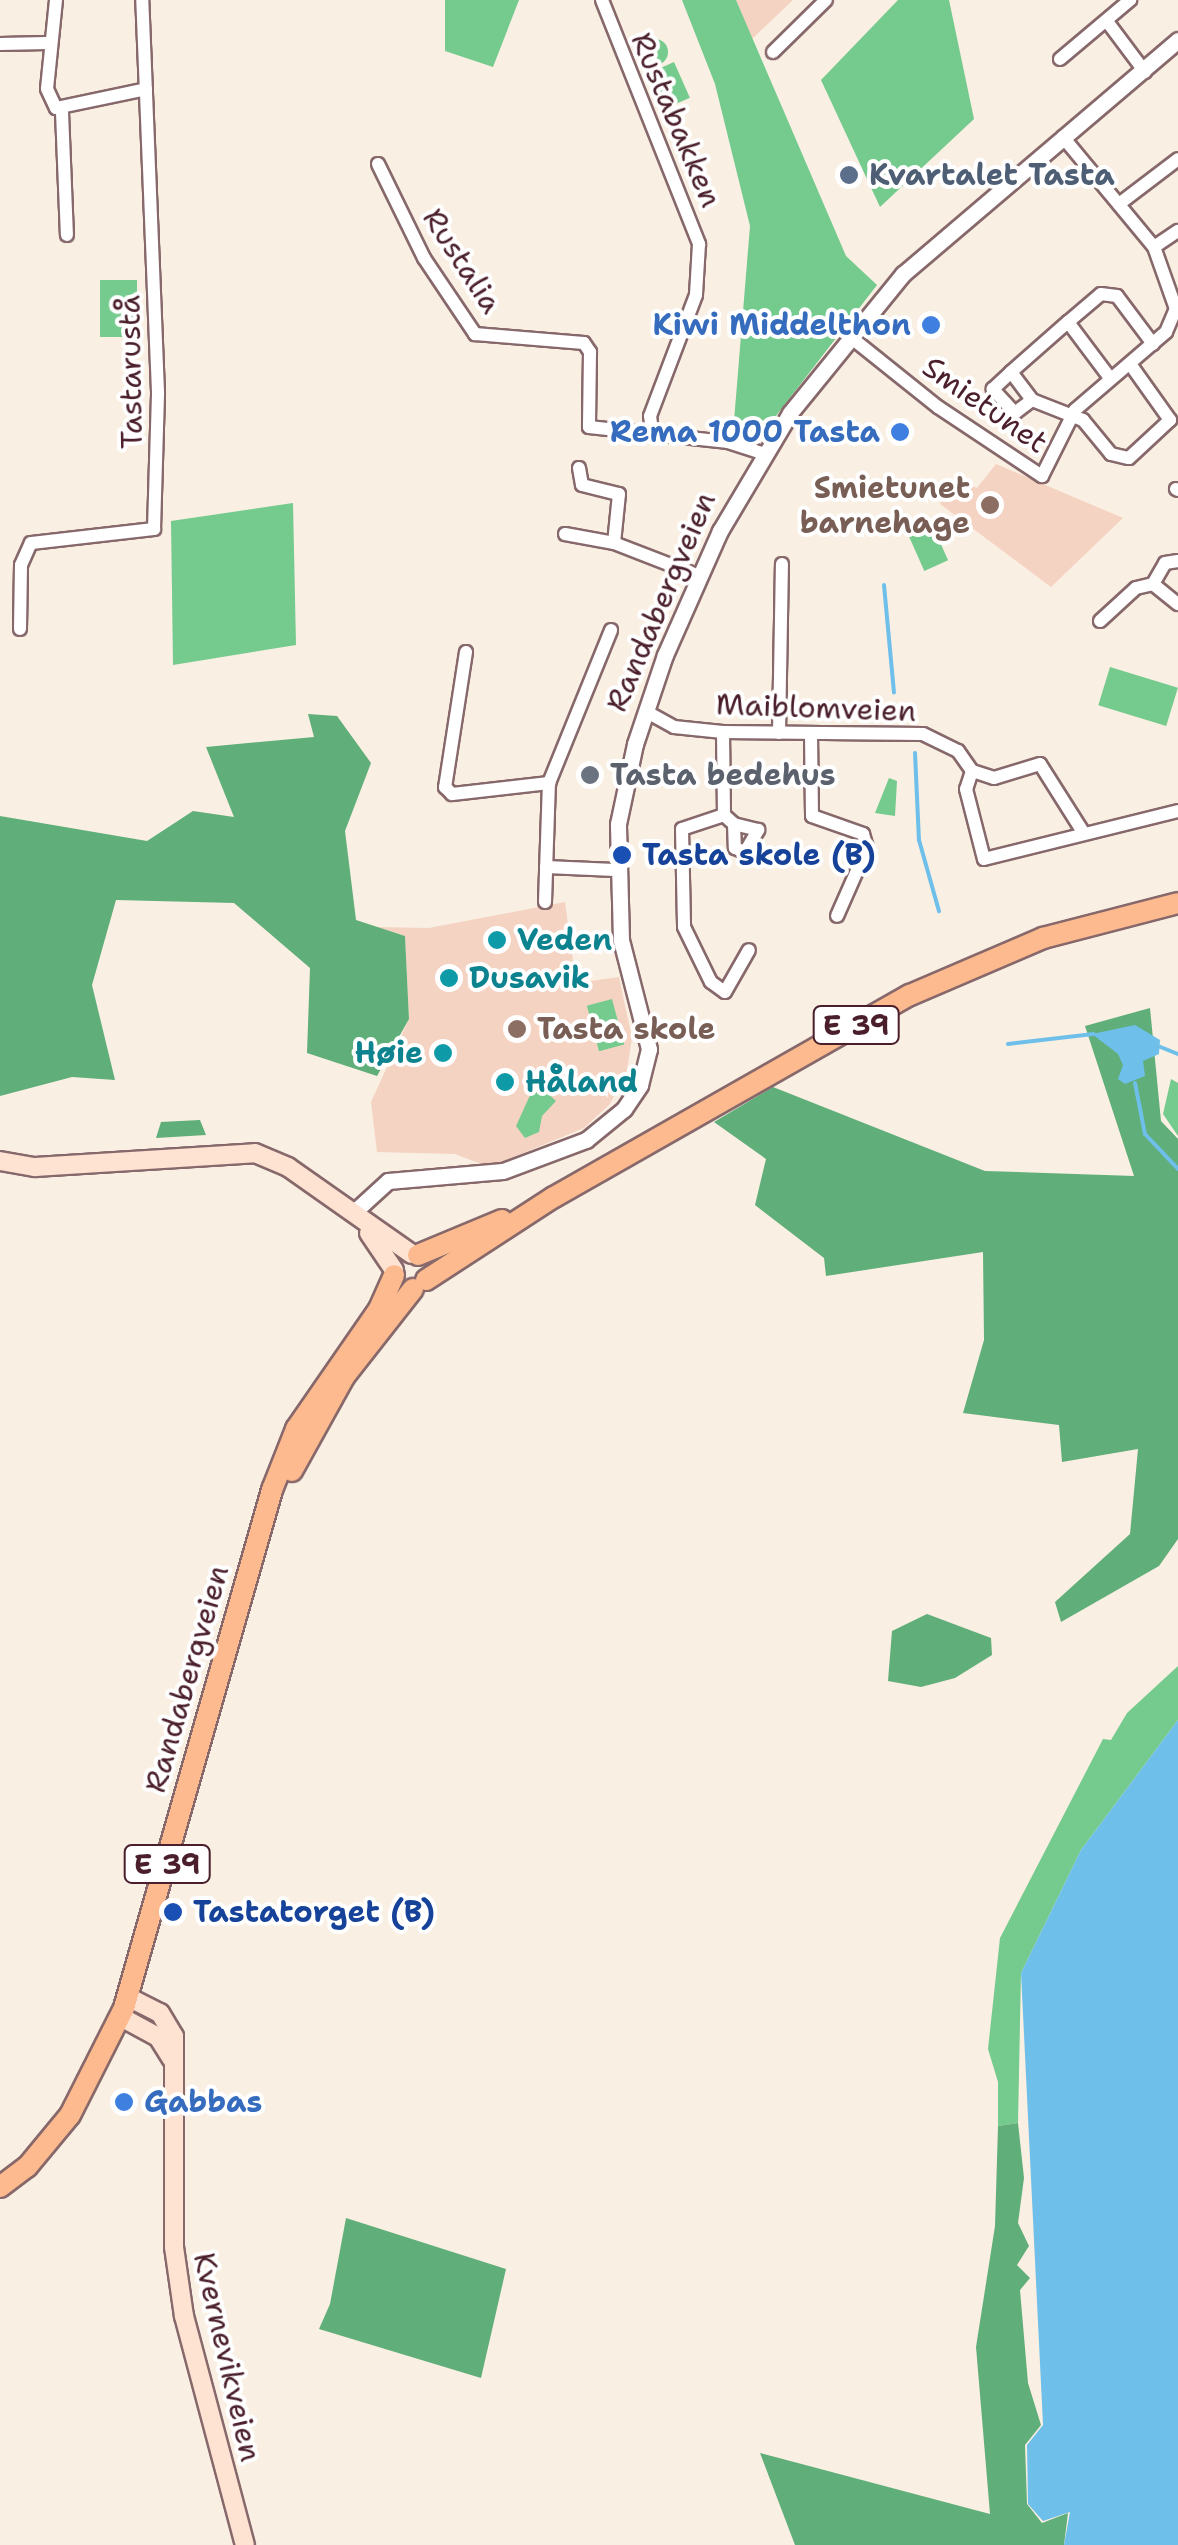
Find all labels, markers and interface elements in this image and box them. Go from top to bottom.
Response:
street label: Rustabakken [623,27,729,213]
place label: Kvartalet Tasta [869,157,1115,193]
marker: Kvartalet Tasta [838,164,860,186]
street label: Rustalia [415,202,509,320]
street label: Tastarustå [112,295,150,449]
place label: Kiwi Middelthon [652,307,911,343]
marker: Kiwi Middelthon [920,314,942,336]
street label: Smietunet [916,349,1054,461]
place label: Rema 1000 Tasta [610,414,880,450]
marker: Rema 1000 Tasta [889,421,911,443]
place label: Smietunet barnehage [800,470,970,540]
street label: Randabergveien [599,487,723,717]
marker: Smietunet barnehage [979,494,1001,516]
street label: Maiblomveien [715,687,917,729]
place label: Tasta bedehus [610,757,836,793]
marker: Tasta bedehus [579,764,601,786]
place label: Tasta skole (B) [642,837,876,873]
marker: Tasta skole (B) [611,844,633,866]
place label: Veden [517,922,612,958]
marker: Veden [486,929,508,951]
place label: Dusavik [469,960,590,996]
marker: Dusavik [438,967,460,989]
road number: E 39 [811,1002,901,1048]
place label: Tasta skole [537,1011,716,1047]
marker: Tasta skole [506,1018,528,1040]
place label: Høie [355,1035,423,1071]
marker: Høie [432,1042,454,1064]
place label: Håland [525,1064,638,1100]
marker: Håland [494,1071,516,1093]
street label: Randabergveien [137,1561,237,1797]
road number: E 39 [122,1841,212,1887]
place label: Tastatorget (B) [193,1894,435,1930]
marker: Tastatorget (B) [162,1901,184,1923]
place label: Gabbas [144,2084,262,2120]
marker: Gabbas [113,2091,135,2113]
street label: Kvernevikveien [185,2249,269,2465]

